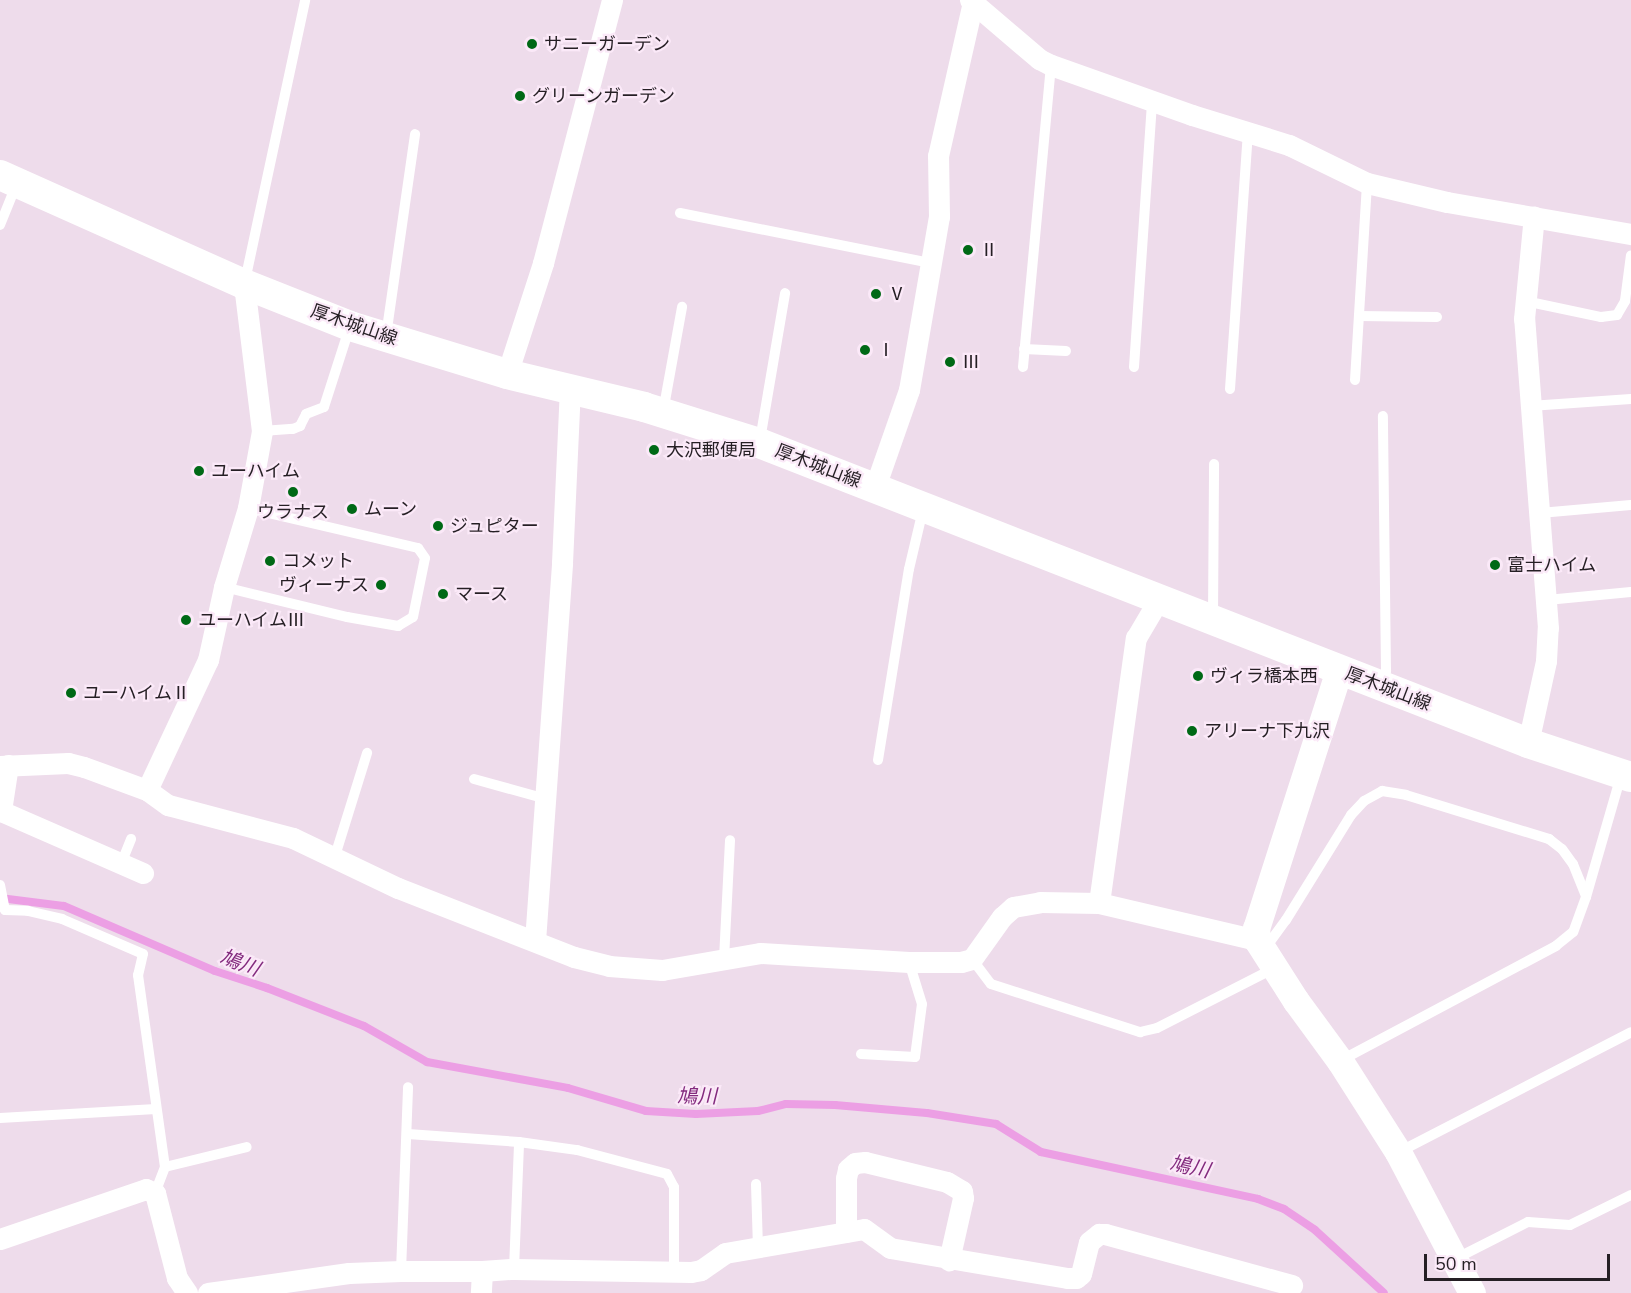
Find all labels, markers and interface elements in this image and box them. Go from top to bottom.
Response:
place label: サニーガーデン [544,33,670,55]
marker: サニーガーデン [525,37,539,51]
place label: グリーンガーデン [532,85,676,107]
marker: グリーンガーデン [513,89,527,103]
place label: Ⅱ [980,239,998,261]
marker: Ⅱ [961,243,975,257]
place label: Ⅴ [888,283,906,305]
marker: Ⅴ [869,287,883,301]
street label: 厚木城山線 [308,300,400,350]
place label: Ⅰ [877,339,895,361]
marker: Ⅰ [858,343,872,357]
place label: Ⅲ [962,351,980,373]
marker: Ⅲ [943,355,957,369]
place label: 大沢郵便局 [666,439,756,461]
street label: 厚木城山線 [772,440,864,492]
marker: 大沢郵便局 [647,443,661,457]
place label: ユーハイム [211,460,301,482]
marker: ユーハイム [192,464,206,478]
marker: ウラナス [286,485,300,499]
place label: ムーン [364,498,418,520]
place label: ウラナス [257,501,329,523]
marker: ムーン [345,502,359,516]
place label: ジュピター [450,515,540,537]
marker: ジュピター [431,519,445,533]
place label: コメット [282,550,354,572]
marker: コメット [263,554,277,568]
place label: 富士ハイム [1507,554,1597,576]
marker: 富士ハイム [1488,558,1502,572]
place label: ヴィーナス [279,574,369,596]
marker: ヴィーナス [374,578,388,592]
place label: マース [455,583,509,605]
marker: マース [436,587,450,601]
place label: ユーハイムⅢ [198,609,306,631]
marker: ユーハイムⅢ [179,613,193,627]
street label: 厚木城山線 [1342,663,1434,715]
place label: ヴィラ橋本西 [1210,665,1318,687]
marker: ヴィラ橋本西 [1191,669,1205,683]
place label: ユーハイムⅡ [83,682,191,704]
marker: ユーハイムⅡ [64,686,78,700]
place label: アリーナ下九沢 [1204,720,1330,742]
marker: アリーナ下九沢 [1185,724,1199,738]
water label: 鳩川 [217,945,263,981]
water label: 鳩川 [677,1084,717,1108]
water label: 鳩川 [1168,1151,1212,1183]
scale bar [1427,1242,1613,1280]
text: 50 m [1435,1252,1477,1276]

